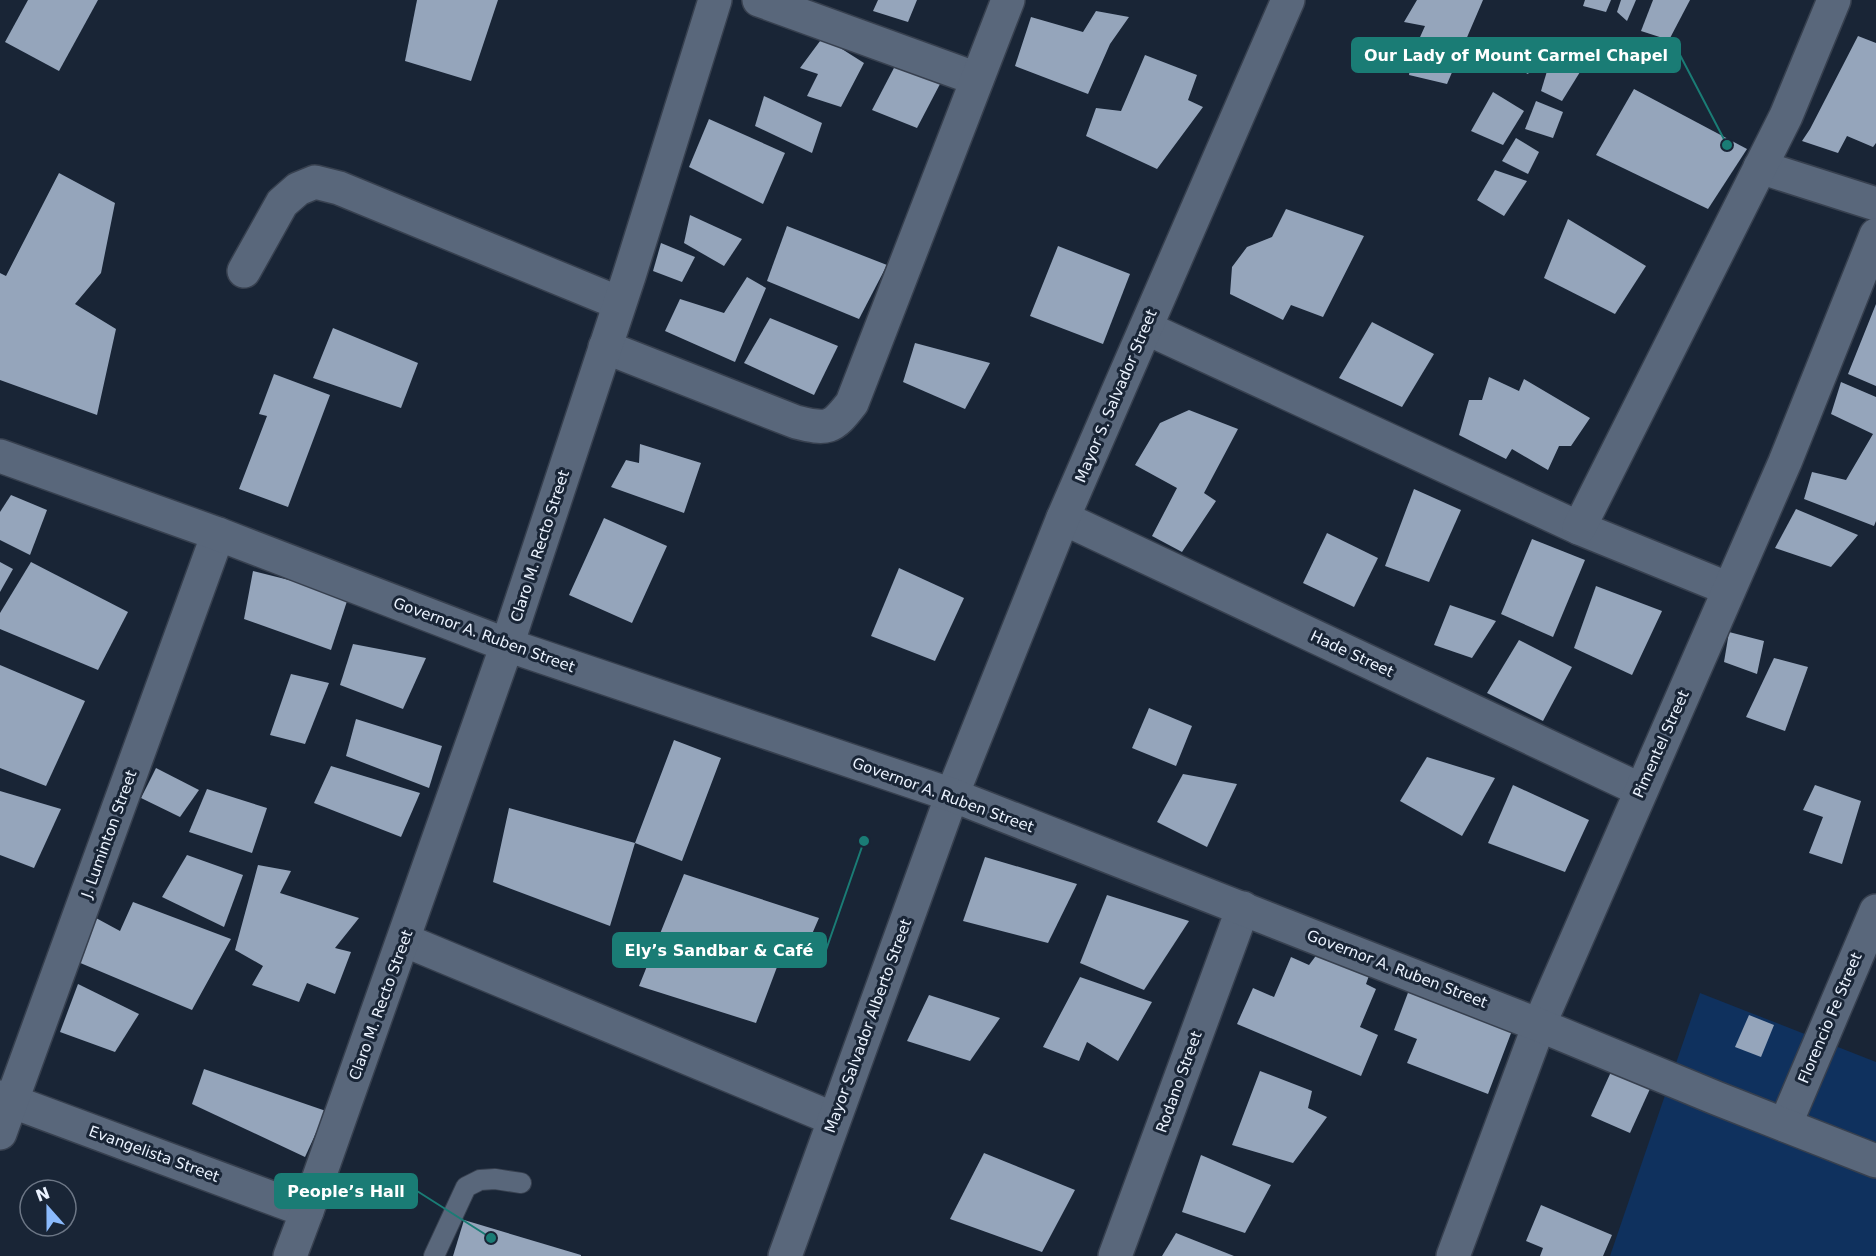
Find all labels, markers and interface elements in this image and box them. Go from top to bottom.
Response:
callout: Our Lady of Mount Carmel Chapel [1352,38,1680,72]
text: Our Lady of Mount Carmel Chapel [1364,46,1668,65]
street label: Mayor S. Salvador Street [1071,307,1161,485]
street label: Claro M. Recto Street [507,468,573,624]
street label: Governor A. Ruben Street [391,594,577,676]
street label: Hade Street [1308,627,1396,681]
street label: Pimentel Street [1629,687,1693,801]
street label: Governor A. Ruben Street [850,754,1036,836]
street label: J. Luminton Street [77,767,141,901]
street label: Mayor Salvador Alberto Street [821,916,915,1135]
street label: Governor A. Ruben Street [1304,926,1490,1012]
street label: Claro M. Recto Street [345,927,417,1083]
callout: Ely’s Sandbar & Café [613,933,826,967]
text: Ely’s Sandbar & Café [625,941,814,960]
street label: Florencio Fe Street [1794,950,1866,1086]
street label: Rodano Street [1152,1029,1206,1135]
street label: Evangelista Street [86,1122,222,1186]
callout: People’s Hall [275,1174,417,1208]
north arrow [18,1178,78,1238]
text: People’s Hall [287,1182,405,1201]
text: N [33,1183,52,1206]

